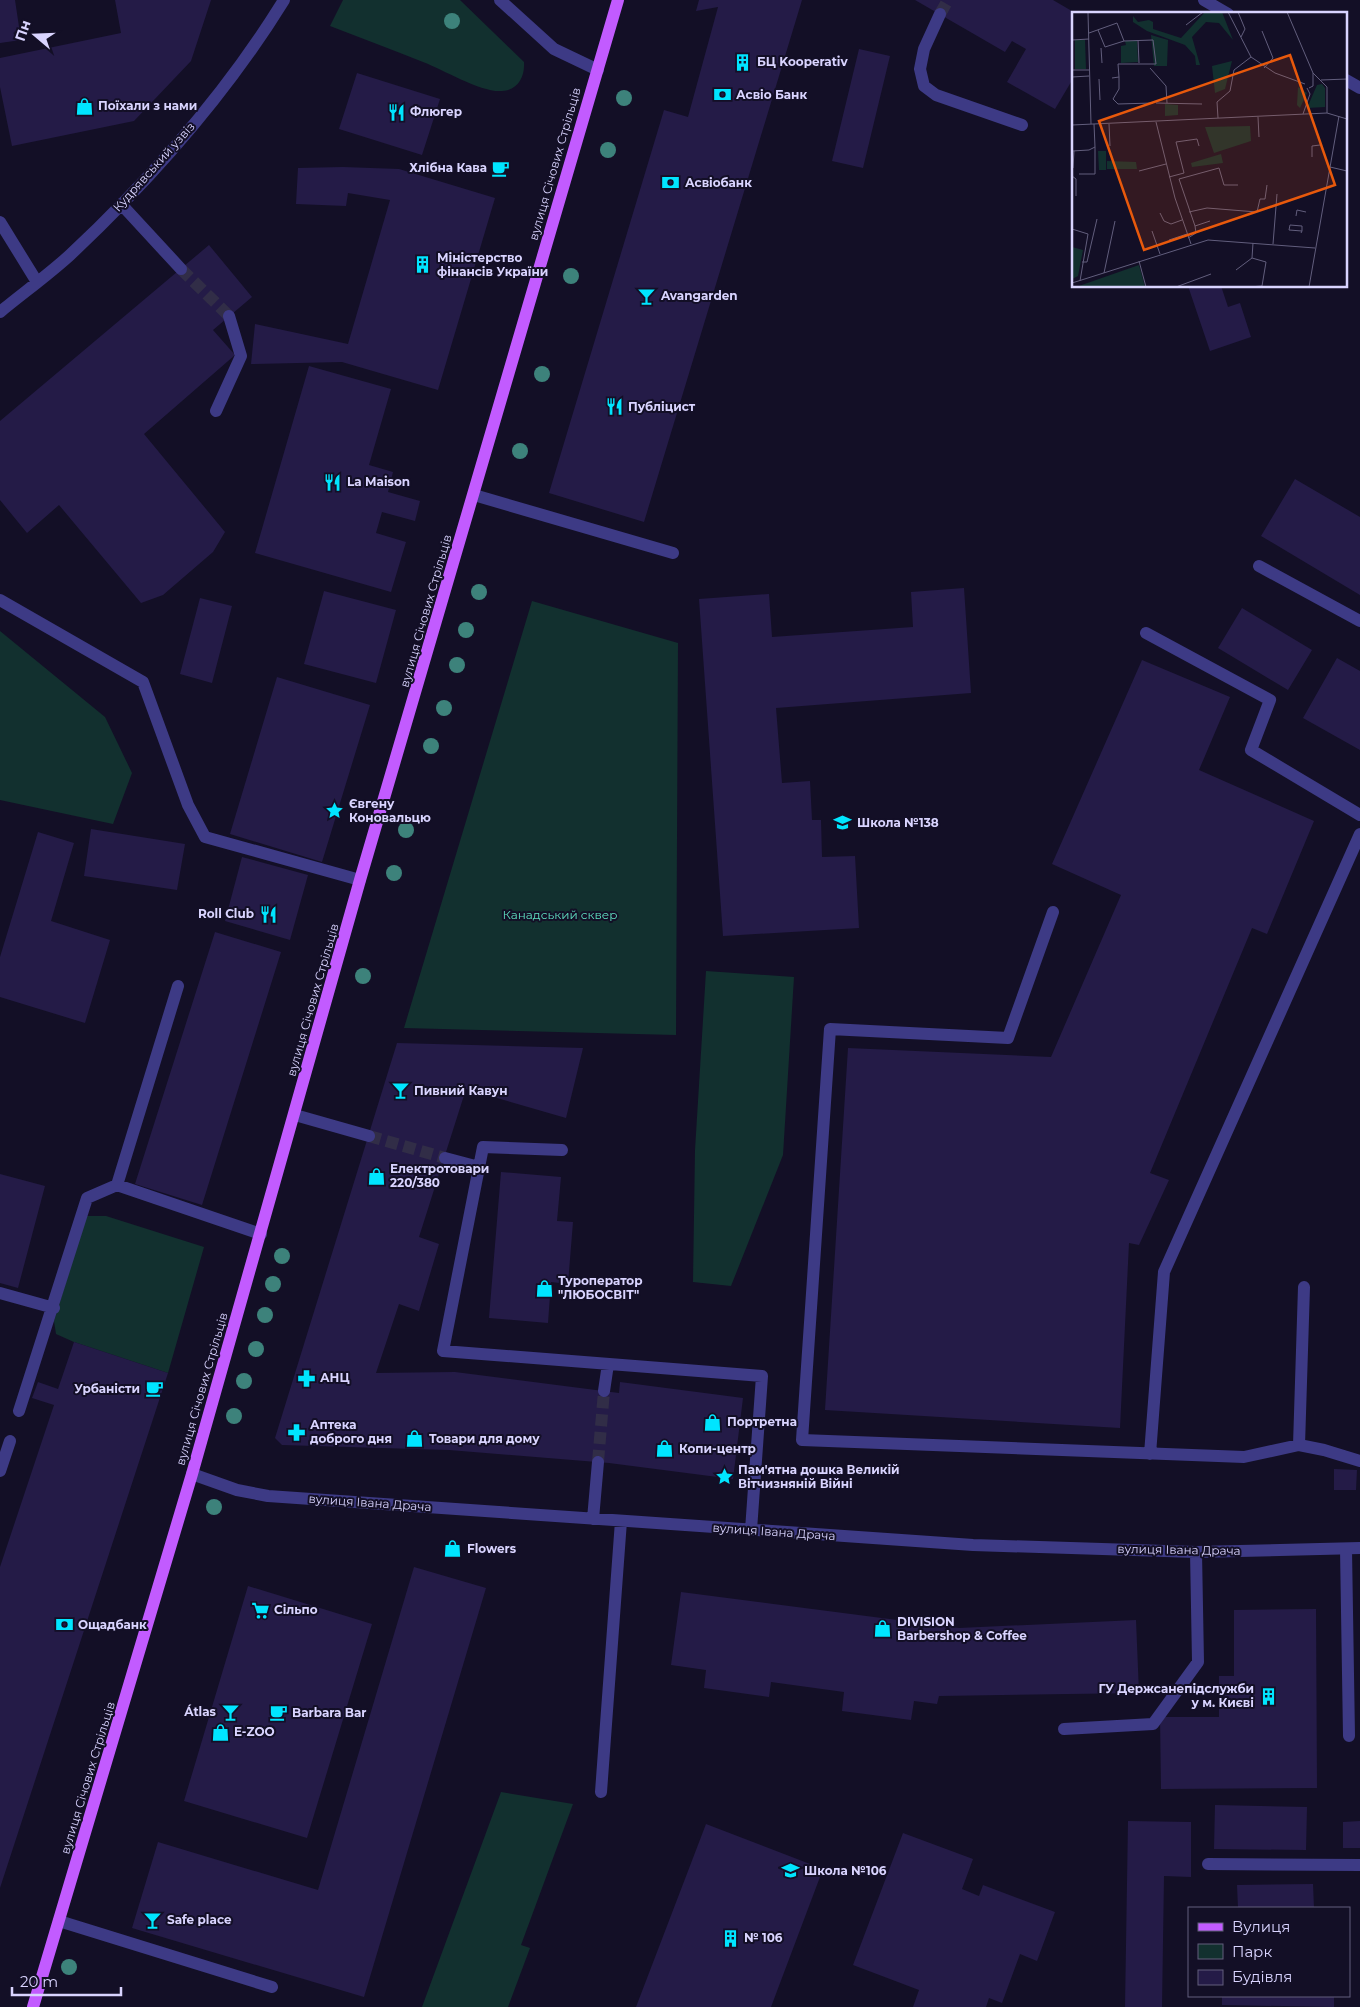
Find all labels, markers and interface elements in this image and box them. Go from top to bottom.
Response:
north arrow [10,10,60,60]
inset map [1072,12,1348,288]
text: Пн [11,18,35,44]
building icon: БЦ Kooperativ [733,52,753,72]
place label: БЦ Kooperativ [757,54,848,69]
bank icon: Асвіо Банк [712,85,732,105]
street label: вулиця Січових Стрільців [525,86,584,242]
place label: Асвіо Банк [736,87,807,102]
shop icon: Поїхали з нами [74,96,94,116]
place label: Поїхали з нами [98,98,197,113]
restaurant icon: Флюгер [386,102,406,122]
place label: Флюгер [410,104,462,119]
street label: Кудрявський узвіз [110,119,198,214]
cafe icon: Хлібна Кава [491,158,511,178]
place label: Хлібна Кава [409,160,487,175]
bank icon: Асвіобанк [661,173,681,193]
place label: Асвіобанк [685,175,752,190]
place label: Міністерство фінансів України [437,250,548,279]
building icon: Міністерство фінансів України [413,255,433,275]
bar icon: Avangarden [637,286,657,306]
place label: Avangarden [660,288,738,303]
restaurant icon: Публіцист [604,397,624,417]
place label: Публіцист [628,399,696,414]
restaurant icon: La Maison [323,472,343,492]
place label: La Maison [347,474,410,489]
street label: вулиця Січових Стрільців [396,533,455,689]
place label: Євгену Коновальцю [349,796,431,825]
place icon: Євгену Коновальцю [325,801,345,821]
school or university icon: Школа №138 [833,813,853,833]
place label: Школа №138 [857,815,939,830]
restaurant icon: Roll Club [258,904,278,924]
place label: Roll Club [198,906,254,921]
park label: Канадський сквер [503,907,617,922]
street label: вулиця Січових Стрільців [283,922,342,1078]
bar icon: Пивний Кавун [390,1081,410,1101]
place label: Пивний Кавун [414,1083,508,1098]
place label: Електротовари 220/380 [390,1161,489,1190]
shop icon: Електротовари 220/380 [366,1166,386,1186]
place label: Туроператор "ЛЮБОСВІТ" [558,1273,643,1302]
shop icon: Туроператор "ЛЮБОСВІТ" [534,1278,554,1298]
street label: вулиця Січових Стрільців [172,1311,231,1467]
pharmacy icon: АНЦ [296,1368,316,1388]
place label: АНЦ [320,1370,349,1385]
cafe icon: Урбаністи [144,1379,164,1399]
place label: Урбаністи [74,1381,140,1396]
shop icon: Портретна [703,1412,723,1432]
place label: Портретна [727,1414,797,1429]
place label: Аптека доброго дня [310,1417,392,1446]
pharmacy icon: Аптека доброго дня [286,1422,306,1442]
shop icon: Товари для дому [405,1429,425,1449]
place label: Товари для дому [429,1431,540,1446]
shop icon: Копи-центр [655,1439,675,1459]
place label: Копи-центр [679,1441,756,1456]
place label: Пам'ятна дошка Великій Вітчизняній Війні [738,1462,900,1491]
place icon: Пам'ятна дошка Великій Вітчизняній Війні [714,1467,734,1487]
street label: вулиця Івана Драча [308,1491,432,1514]
street label: вулиця Івана Драча [712,1520,836,1543]
shop icon: Flowers [443,1539,463,1559]
place label: Flowers [467,1541,517,1556]
street label: вулиця Івана Драча [1117,1541,1241,1558]
supermarket icon: Сільпо [250,1600,270,1620]
place label: Сільпо [274,1602,318,1617]
place label: DIVISION Barbershop & Coffee [897,1614,1027,1643]
bank icon: Ощадбанк [54,1615,74,1635]
place label: Ощадбанк [78,1617,147,1632]
shop icon: DIVISION Barbershop & Coffee [873,1619,893,1639]
place label: ГУ Держсанепідслужби у м. Києві [1098,1681,1254,1710]
building icon: ГУ Держсанепідслужби у м. Києві [1258,1686,1278,1706]
street label: вулиця Січових Стрільців [57,1700,118,1856]
bar icon: Átlas [220,1702,240,1722]
cafe icon: Barbara Bar [268,1703,288,1723]
place label: Átlas [183,1704,217,1719]
place label: Barbara Bar [292,1705,367,1720]
shop icon: E-ZOO [210,1722,230,1742]
place label: E-ZOO [234,1724,275,1739]
school or university icon: Школа №106 [780,1861,800,1881]
place label: Школа №106 [804,1863,887,1878]
legend [1188,1907,1350,1997]
bar icon: Safe place [143,1910,163,1930]
place label: Safe place [167,1912,232,1927]
text: Вулиця [1232,1917,1290,1936]
building icon: № 106 [720,1928,740,1948]
place label: № 106 [744,1930,783,1945]
text: Парк [1232,1942,1272,1961]
scale bar [12,1964,121,1996]
text: Будівля [1232,1967,1292,1986]
text: 20 m [20,1972,58,1991]

